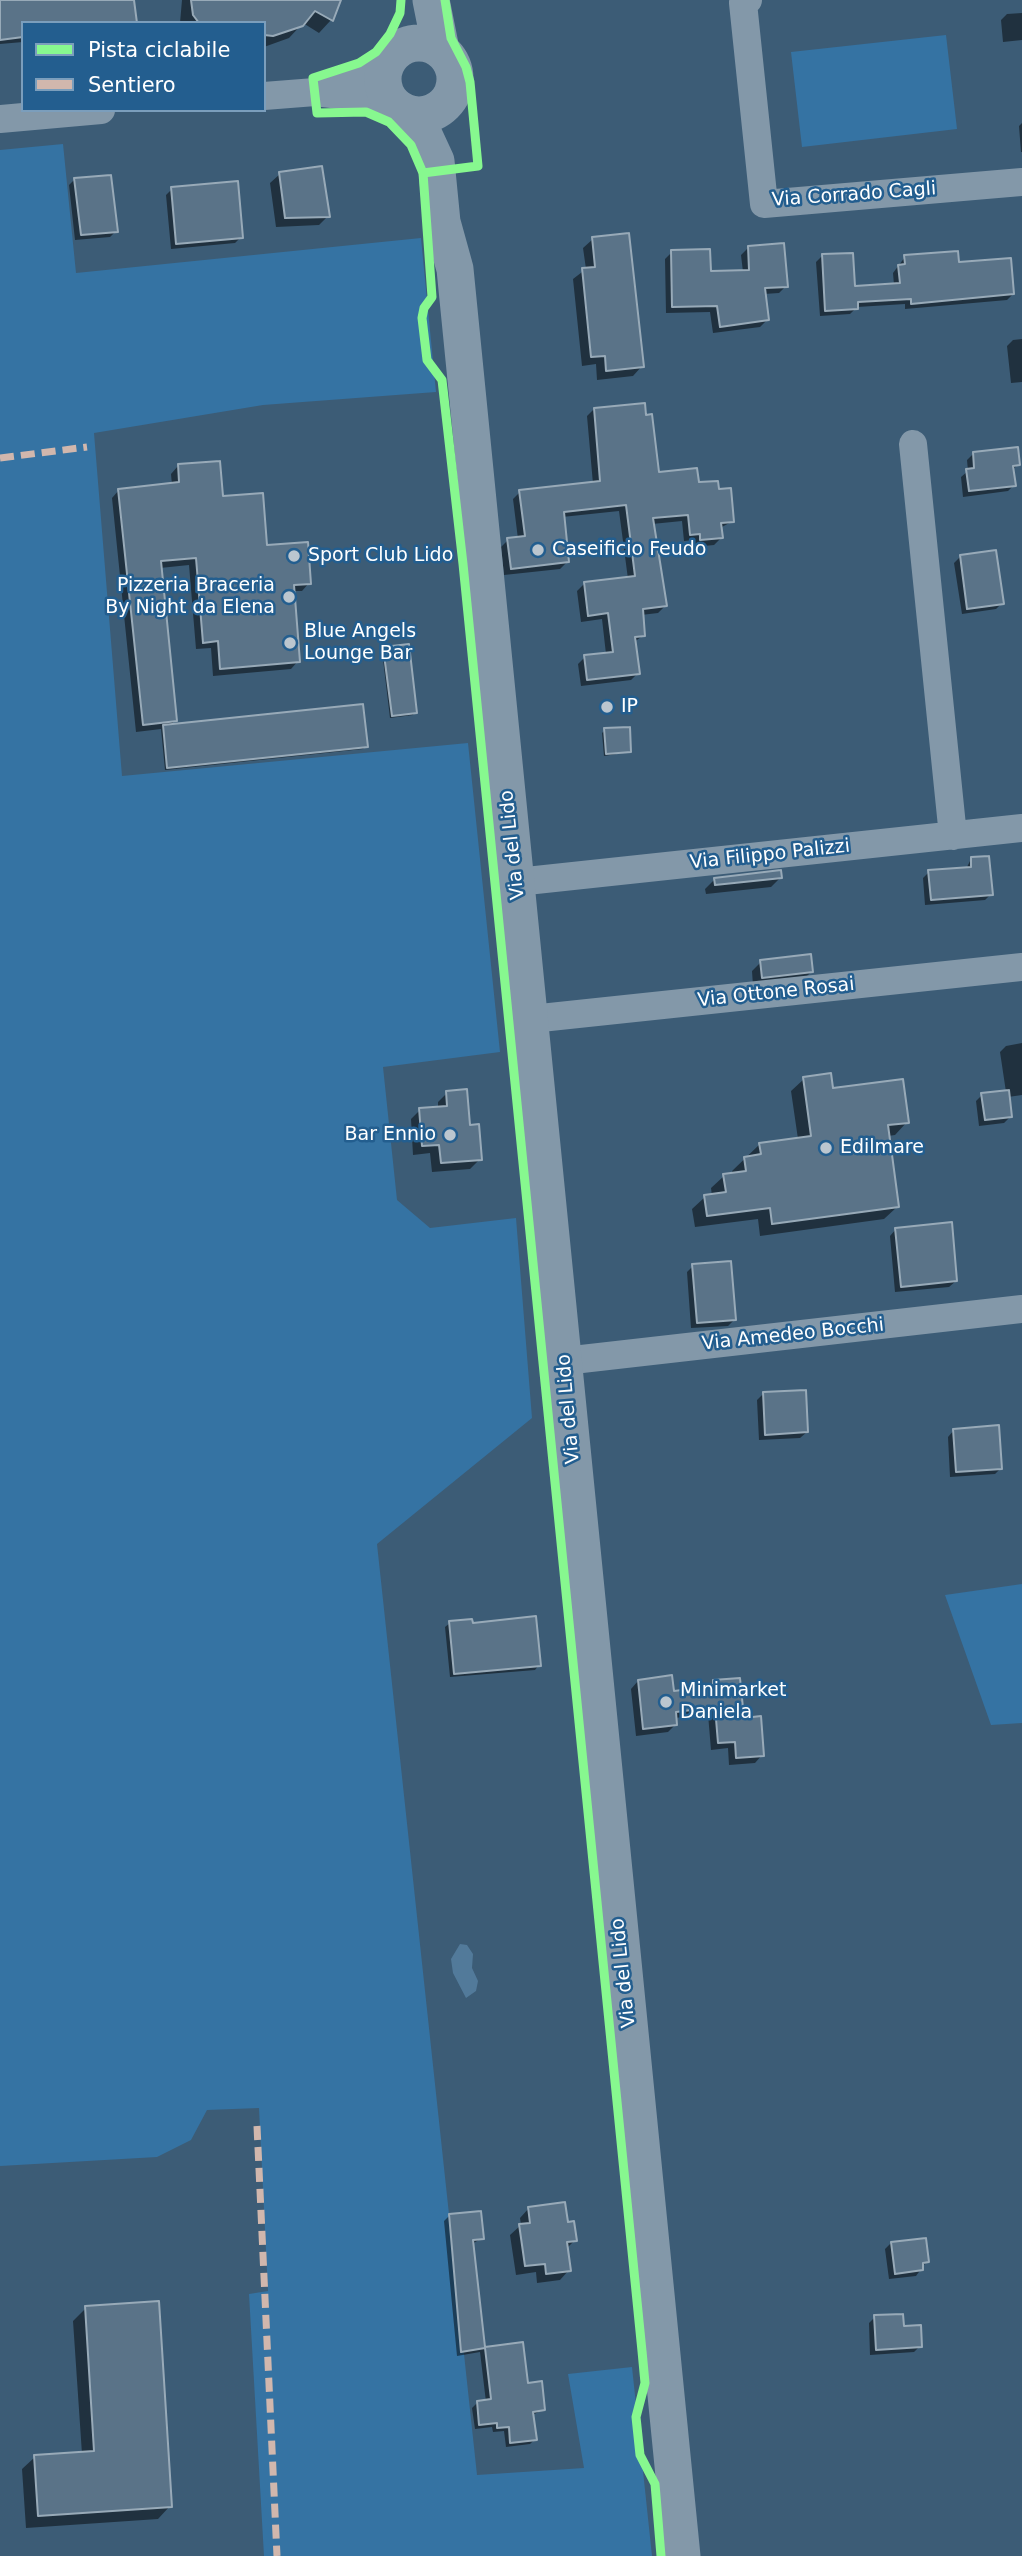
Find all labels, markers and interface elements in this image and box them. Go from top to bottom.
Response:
legend [21,21,266,112]
text: Pista ciclabile [88,38,230,62]
text: Sentiero [88,73,176,97]
street label: Via Corrado Cagli [771,178,937,212]
place label: Caseificio Feudo [552,539,706,561]
marker: Caseificio Feudo [530,542,546,558]
place label: Sport Club Lido [308,545,453,567]
marker: Sport Club Lido [286,548,302,564]
place label: Pizzeria Braceria By Night da Elena [105,575,275,619]
marker: Pizzeria Braceria By Night da Elena [281,589,297,605]
place label: Blue Angels Lounge Bar [304,621,416,665]
marker: Blue Angels Lounge Bar [282,635,298,651]
place label: IP [621,696,638,718]
marker: IP [599,699,615,715]
street label: Via del Lido [496,789,530,901]
street label: Via Filippo Palizzi [689,835,851,875]
street label: Via Ottone Rosai [696,973,856,1013]
place label: Bar Ennio [344,1124,436,1146]
marker: Bar Ennio [442,1127,458,1143]
place label: Edilmare [840,1137,924,1159]
marker: Edilmare [818,1140,834,1156]
street label: Via Amedeo Bocchi [701,1314,885,1356]
street label: Via del Lido [553,1353,585,1465]
place label: Minimarket Daniela [680,1680,786,1724]
marker: Minimarket Daniela [658,1694,674,1710]
street label: Via del Lido [607,1917,641,2029]

